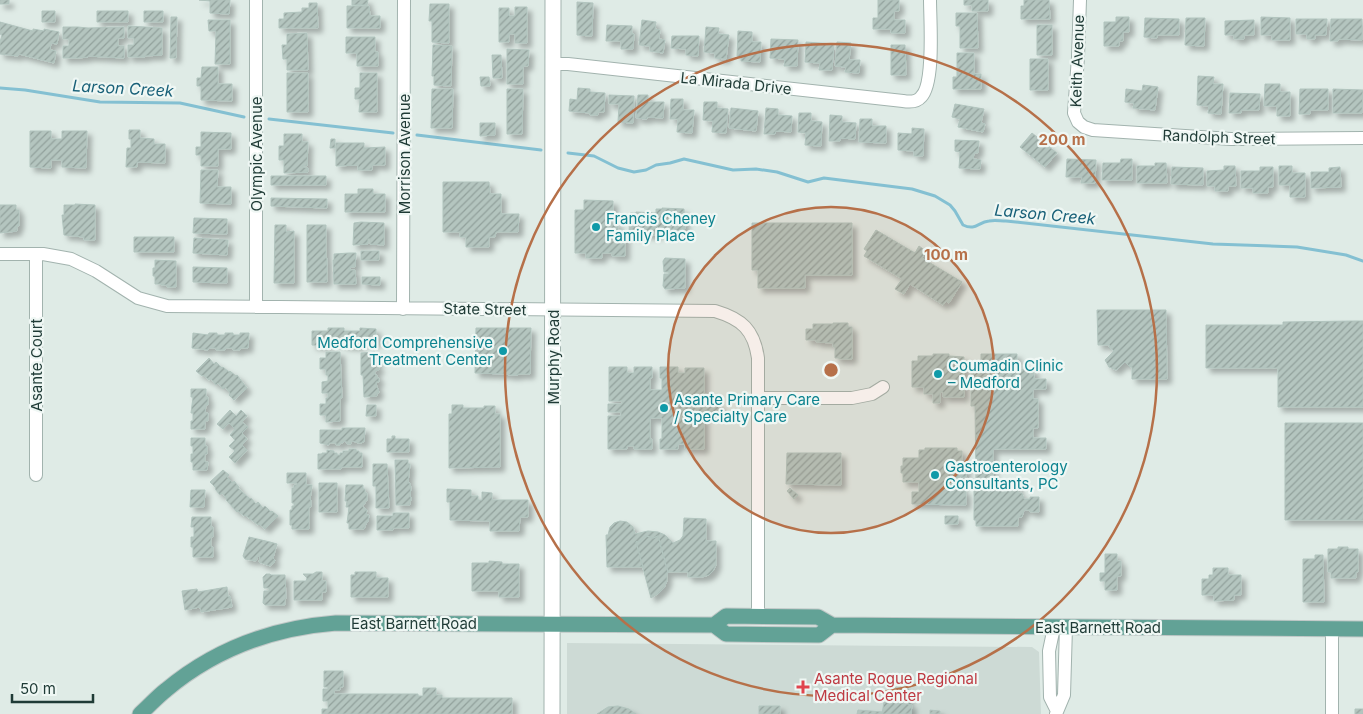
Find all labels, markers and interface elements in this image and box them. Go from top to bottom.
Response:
street label: Keith Avenue [1066,14,1088,108]
street label: La Mirada Drive [680,68,792,98]
water label: Larson Creek [72,75,174,101]
street label: Morrison Avenue [395,94,414,214]
street label: Olympic Avenue [247,96,266,212]
street label: Randolph Street [1162,126,1276,148]
text: 200 m [1039,130,1085,149]
water label: Larson Creek [994,200,1097,228]
place label: Francis Cheney Family Place [606,209,717,245]
marker: Francis Cheney Family Place [590,221,602,233]
text: 100 m [924,245,968,264]
street label: State Street [443,299,527,319]
street label: Murphy Road [544,310,563,404]
street label: Asante Court [27,318,46,411]
place label: Medford Comprehensive Treatment Center [317,333,493,369]
marker: Medford Comprehensive Treatment Center [497,345,509,357]
place label: Coumadin Clinic – Medford [948,356,1064,392]
centre of rings [822,361,840,379]
marker: Coumadin Clinic – Medford [932,368,944,380]
place label: Asante Primary Care / Specialty Care [674,390,820,426]
marker: Asante Primary Care / Specialty Care [658,402,670,414]
place label: Gastroenterology Consultants, PC [945,457,1068,493]
marker: Gastroenterology Consultants, PC [929,469,941,481]
street label: East Barnett Road [351,614,477,633]
street label: East Barnett Road [1035,618,1161,637]
place label: Asante Rogue Regional Medical Center [814,669,978,705]
scale bar [12,672,94,704]
text: 50 m [20,679,56,698]
marker: Asante Rogue Regional Medical Center [796,680,810,694]

